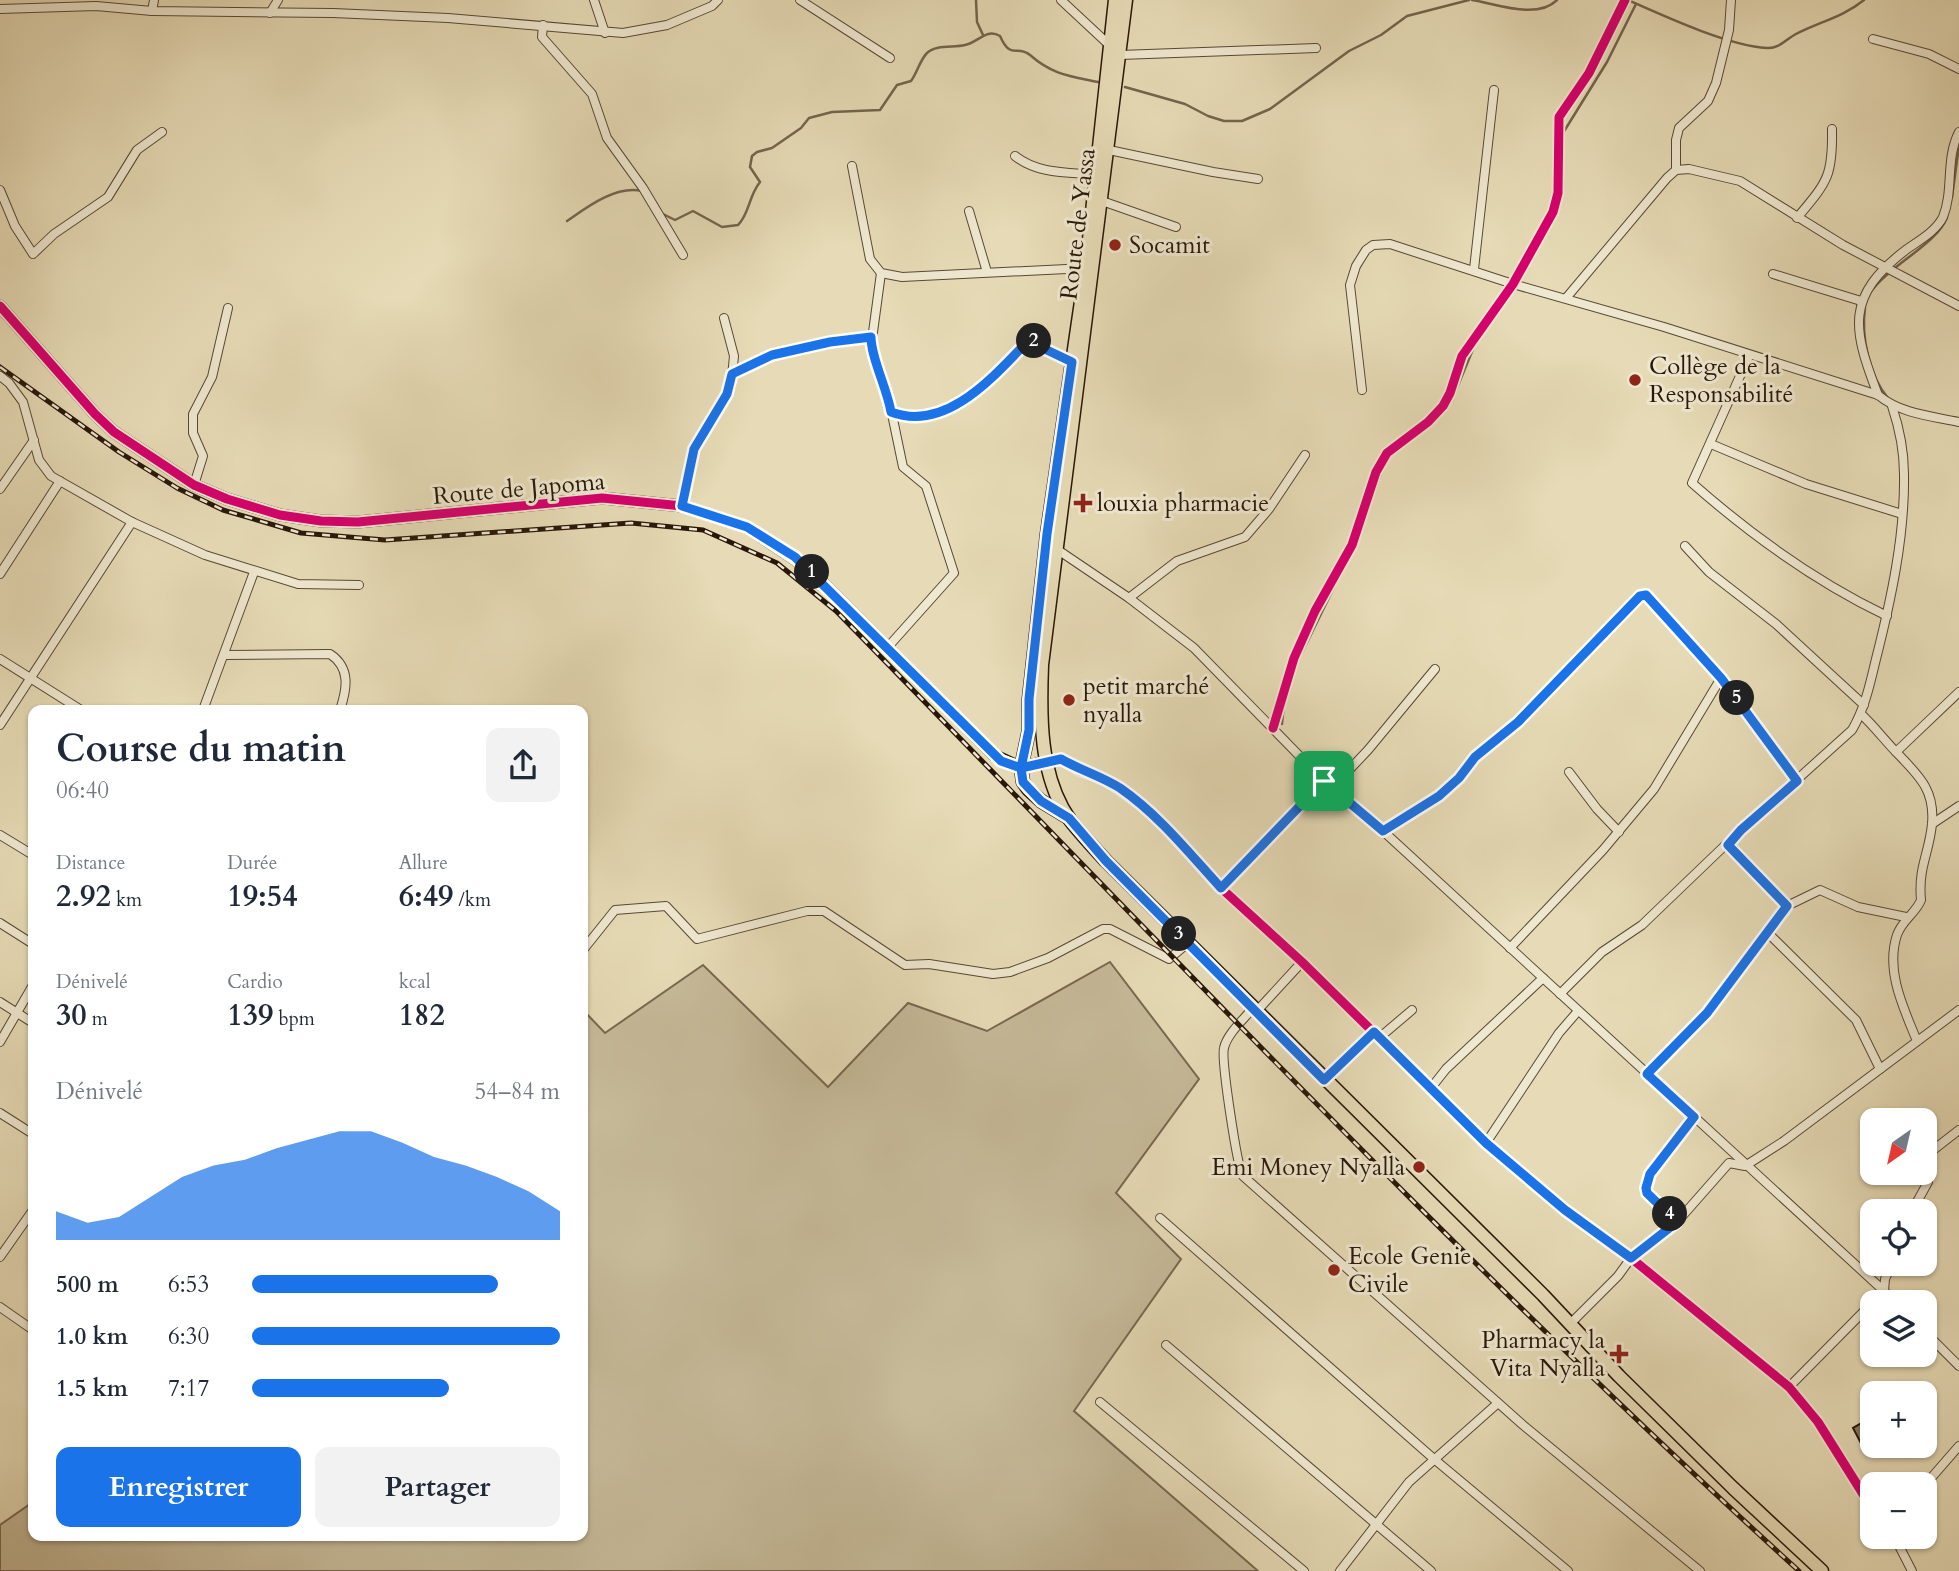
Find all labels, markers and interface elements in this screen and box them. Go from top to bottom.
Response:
street label: Route de Yassa [1052,146,1104,302]
place label: Socamit [1129,229,1210,262]
marker: Socamit [1107,237,1123,253]
pin: 2 [1016,324,1052,358]
text: 2 [1029,327,1038,353]
place label: Collège de la Responsabilité [1649,350,1793,411]
marker: Collège de la Responsabilité [1627,372,1643,388]
street label: Route de Japoma [432,465,607,513]
place label: louxia pharmacie [1097,487,1269,520]
marker: louxia pharmacie [1075,495,1091,511]
pin: 1 [794,554,830,590]
text: 1 [807,558,816,584]
place label: petit marché nyalla [1083,670,1209,731]
pin: 5 [1720,680,1754,716]
text: 5 [1732,684,1741,710]
marker: petit marché nyalla [1061,692,1077,708]
text: Course du matin [56,723,346,775]
button: share [486,728,560,802]
pin [1294,751,1354,811]
icon: arrive [1305,762,1343,800]
text: 06:40 [56,775,109,806]
text: Distance [56,850,125,876]
text: Durée [227,850,277,876]
text: Allure [399,850,448,876]
text: 2.92 [56,876,111,917]
text: 19:54 [227,876,298,917]
text: 6:49 [399,876,453,917]
text: km [111,887,142,913]
text: /km [453,887,491,913]
pin: 3 [1162,916,1196,951]
text: 3 [1174,920,1183,946]
text: Dénivelé [56,969,128,995]
text: Cardio [227,969,283,995]
text: kcal [399,969,431,995]
text: 30 [56,995,87,1036]
text: 139 [227,995,273,1036]
text: 182 [399,995,445,1036]
text: m [87,1006,108,1032]
text: bpm [273,1006,315,1032]
text: Dénivelé [56,1076,143,1107]
text: 54–84 m [475,1076,560,1107]
north arrow [1860,1108,1937,1185]
map controls [1860,1108,1937,1549]
place label: Emi Money Nyalla [1211,1151,1406,1184]
marker: Emi Money Nyalla [1411,1159,1427,1175]
pin: 4 [1652,1196,1688,1232]
button: locate [1860,1199,1937,1276]
text: 4 [1665,1200,1674,1226]
place label: Ecole Genie Civile [1348,1240,1471,1301]
marker: Ecole Genie Civile [1326,1262,1342,1278]
text: 500 m [56,1269,119,1300]
text: 6:53 [168,1269,209,1300]
button: layers [1860,1290,1937,1367]
text: 1.0 km [56,1321,128,1352]
text: 6:30 [168,1321,209,1352]
place label: Pharmacy la Vita Nyalla [1481,1324,1606,1385]
marker: Pharmacy la Vita Nyalla [1611,1346,1627,1362]
text: 1.5 km [56,1373,128,1404]
text: 7:17 [168,1373,209,1404]
button: + [1860,1381,1937,1458]
button: Enregistrer [56,1447,301,1527]
button: Partager [315,1447,560,1527]
button: − [1860,1472,1937,1549]

